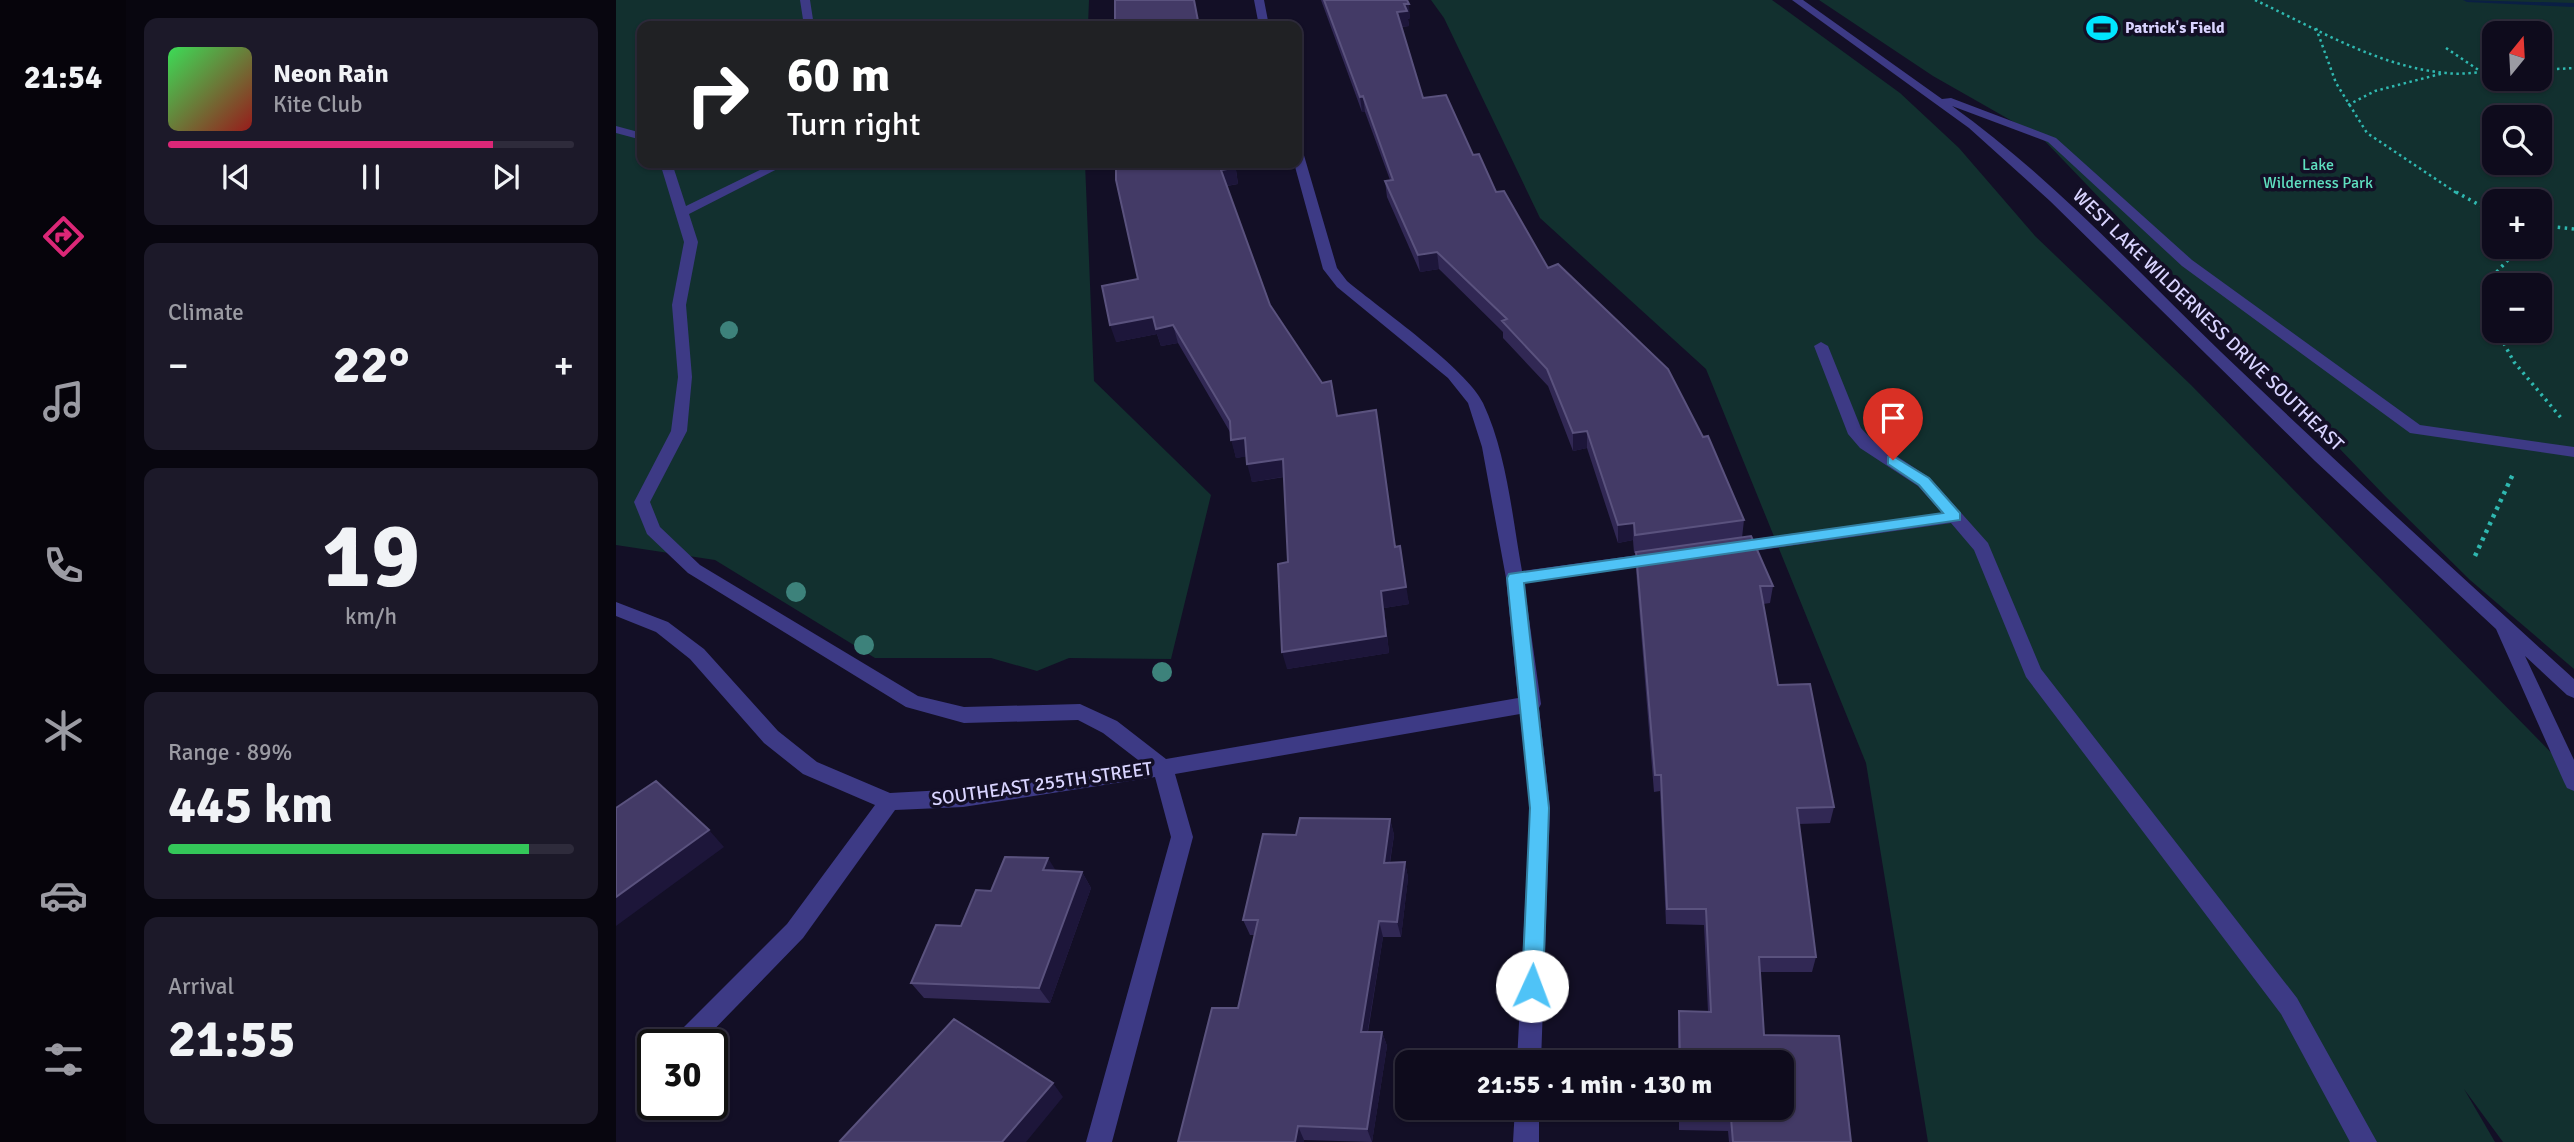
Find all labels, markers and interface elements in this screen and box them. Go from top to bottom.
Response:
sports icon: Patrick's Field [2085,11,2119,45]
place label: Patrick's Field [2125,18,2225,38]
north arrow [2482,21,2552,91]
map controls [2482,21,2552,343]
text: 60 m [787,45,890,105]
icon: right [672,49,763,140]
text: 21:54 [24,58,102,97]
text: Neon Rain [273,58,389,90]
text: Kite Club [273,90,362,119]
text: Turn right [787,105,920,144]
button: search [2482,105,2552,175]
park label: Lake Wilderness Park [2263,155,2373,193]
icon: previous [217,158,255,196]
icon: pause [352,158,390,196]
icon: next [487,158,525,196]
street label: WEST LAKE WILDERNESS DRIVE SOUTHEAST [2067,184,2349,457]
button: + [2482,189,2552,259]
icon: directions [39,212,88,261]
button: − [2482,273,2552,343]
text: Climate [168,298,244,327]
text: 22° [333,333,409,397]
text: − [168,342,189,389]
text: + [553,342,574,389]
icon: music [39,377,88,426]
pin [1863,388,1923,460]
icon: arrive [1874,399,1912,437]
text: 19 [322,500,420,613]
icon: phone [39,541,88,590]
text: km/h [345,602,397,631]
icon: climate [39,706,88,755]
text: Range · 89% [168,738,292,767]
street label: SOUTHEAST 255TH STREET [930,757,1155,811]
text: 445 km [168,773,333,837]
icon: car [39,871,88,920]
position arrow [1495,949,1569,1023]
text: Arrival [168,972,234,1001]
text: 21:55 [168,1007,296,1071]
speed limit sign: 30 [637,1029,728,1120]
icon: filters [39,1035,88,1084]
text: 21:55 · 1 min · 130 m [1477,1069,1712,1101]

